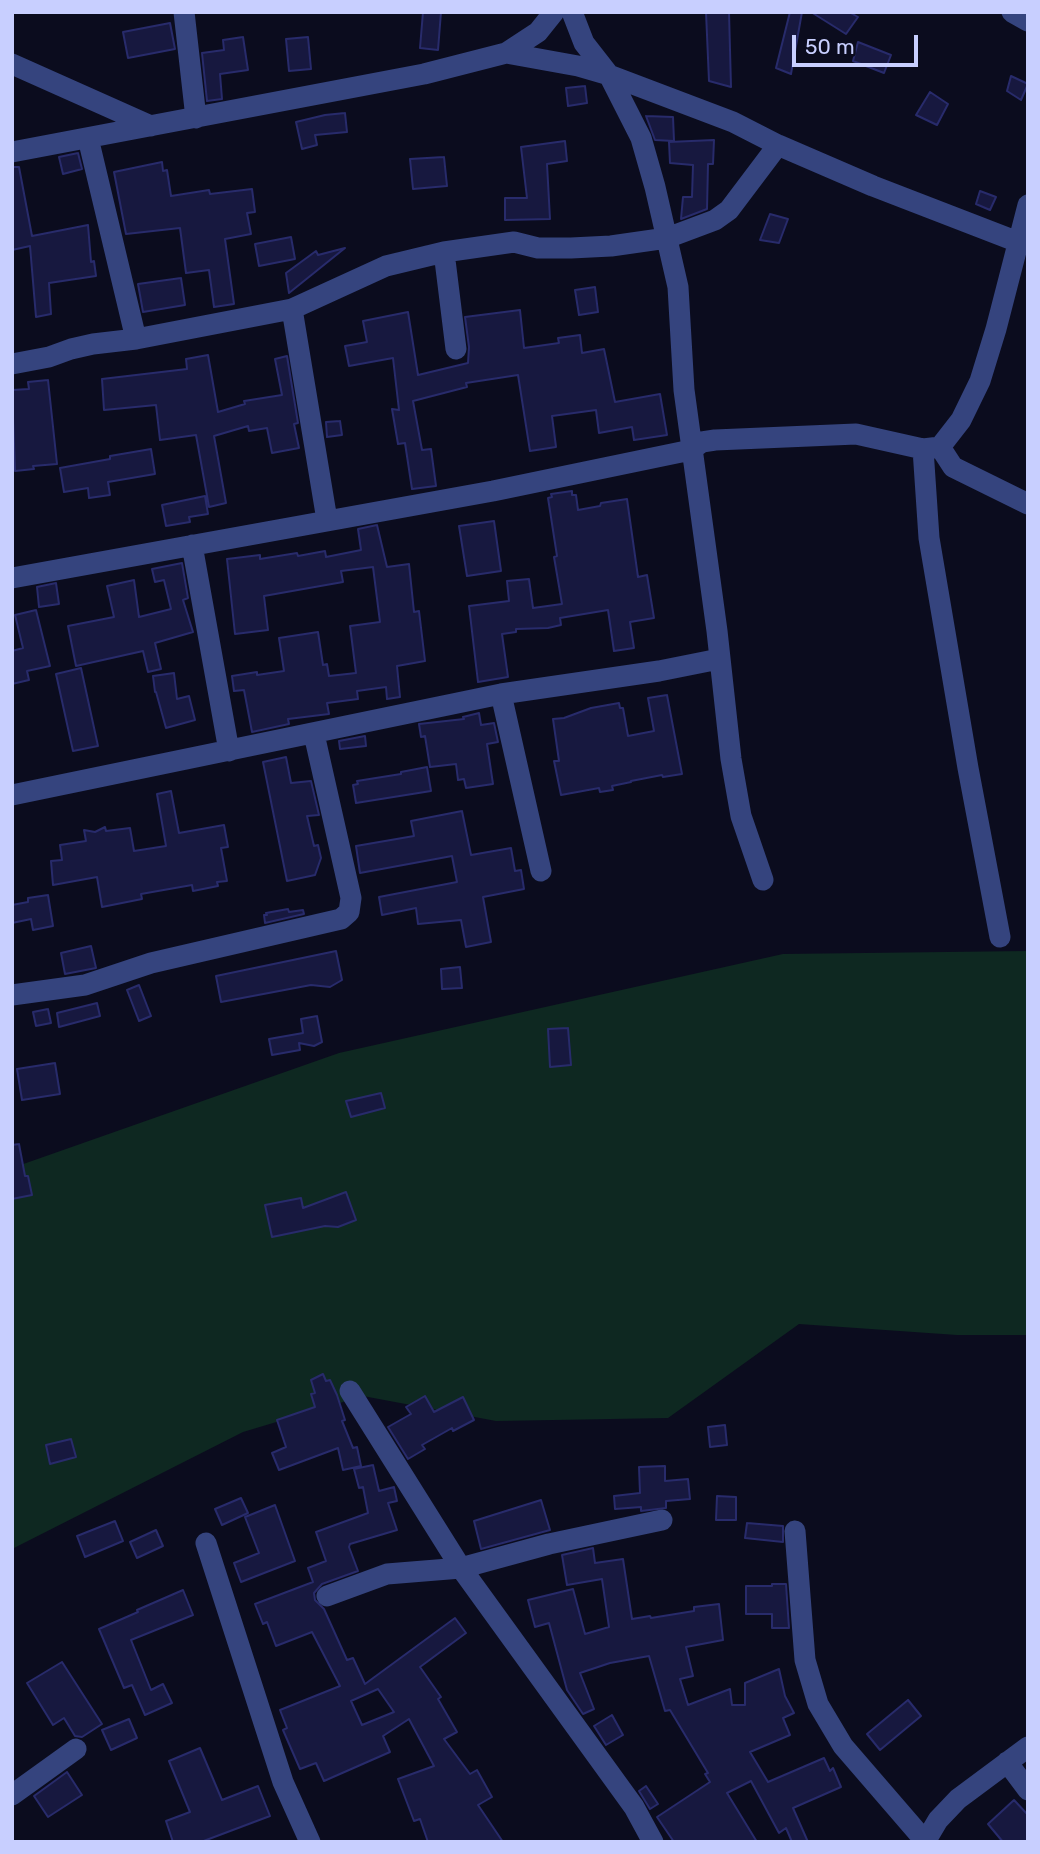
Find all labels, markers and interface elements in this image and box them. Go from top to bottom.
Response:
scale bar [795,21,921,65]
text: 50 m [805,34,855,59]

